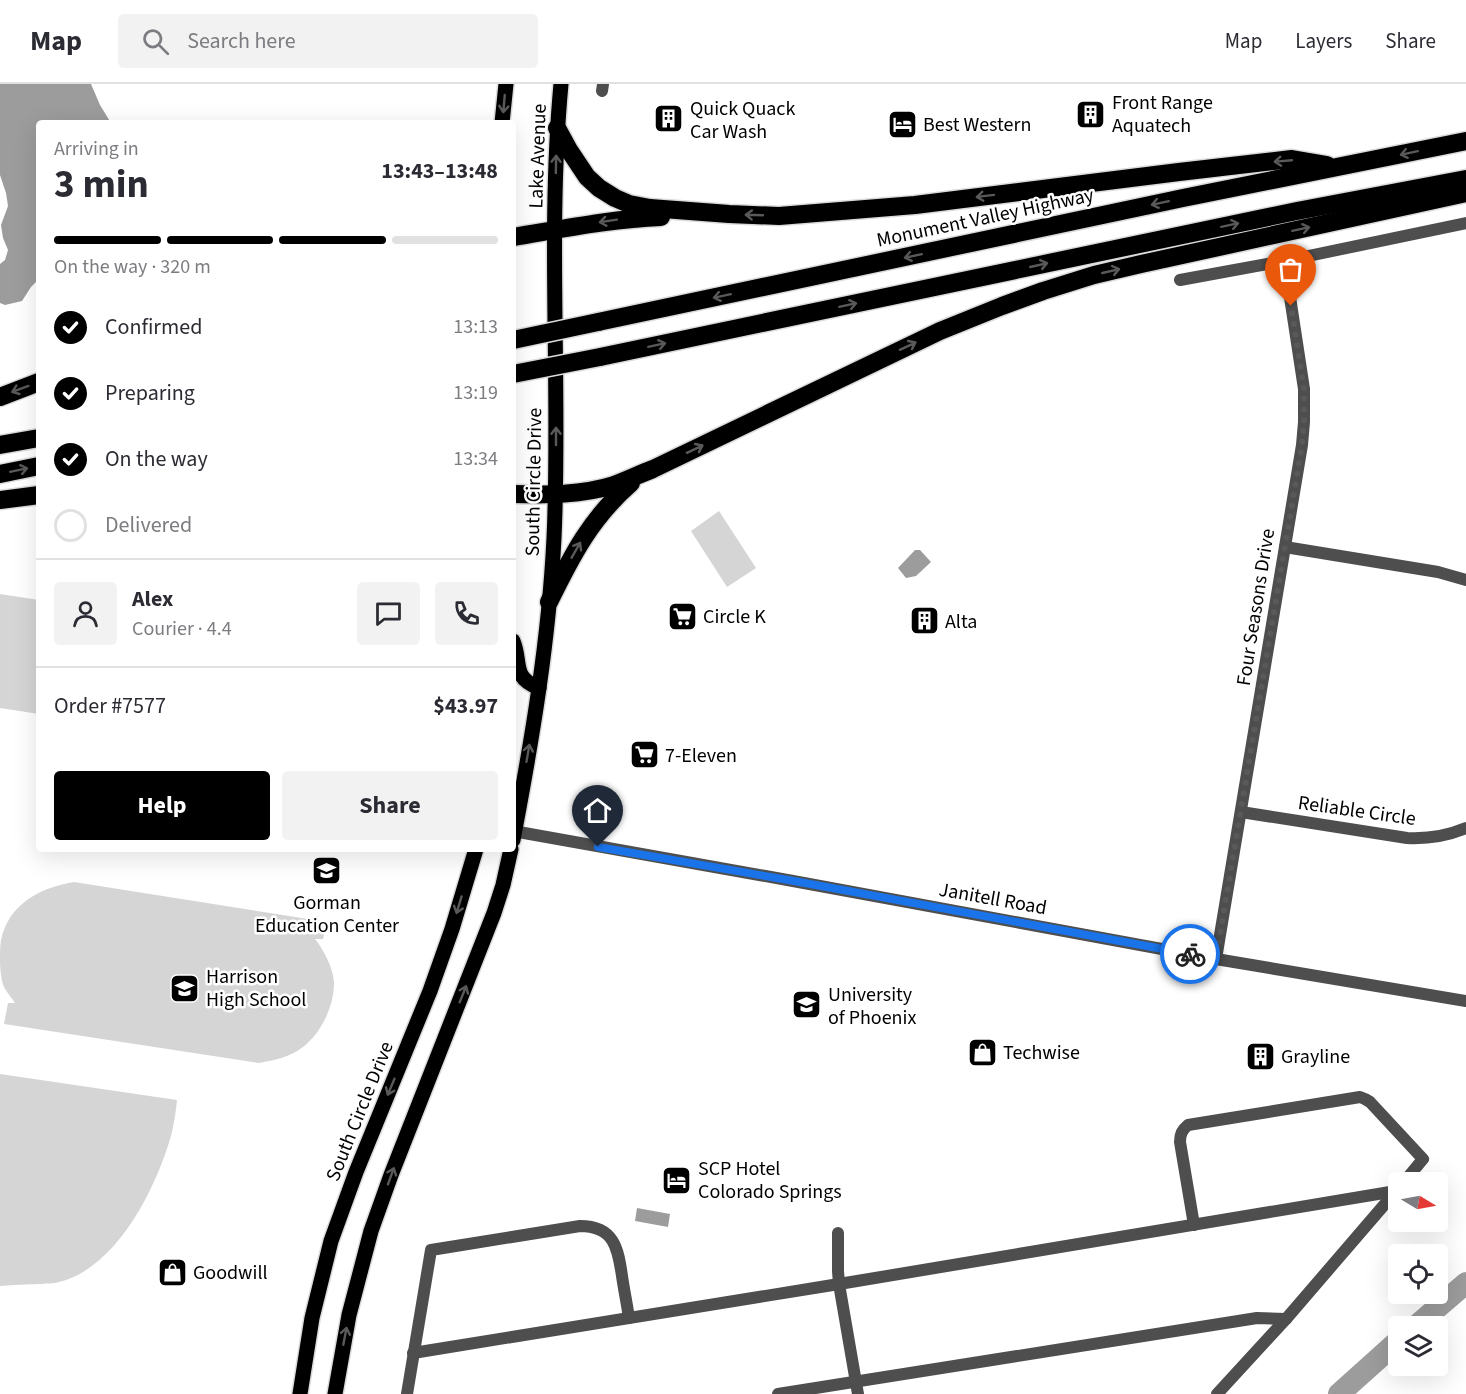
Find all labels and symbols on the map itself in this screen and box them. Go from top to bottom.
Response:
place label: Front Range Aquatech [1112,89,1213,140]
one-way arrow [498,93,509,113]
place label: Quick Quack Car Wash [690,95,795,146]
building icon: Front Range Aquatech [1075,98,1107,130]
street label: Lake Avenue [522,103,554,209]
building icon: Quick Quack Car Wash [653,103,685,135]
hotel icon: Best Western [886,108,918,140]
place label: Best Western [923,111,1031,139]
one-way arrow [1399,148,1419,159]
one-way arrow [550,154,561,174]
one-way arrow [1274,156,1294,167]
street label: Monument Valley Highway [874,181,1097,255]
one-way arrow [976,191,996,202]
one-way arrow [1151,198,1170,209]
one-way arrow [745,209,765,221]
one-way arrow [599,216,618,227]
one-way arrow [1220,219,1239,230]
one-way arrow [1291,223,1310,234]
pin [1265,244,1316,306]
one-way arrow [904,251,923,262]
one-way arrow [1029,259,1048,270]
one-way arrow [1101,265,1120,277]
one-way arrow [713,291,733,302]
one-way arrow [839,299,858,311]
one-way arrow [647,339,667,350]
one-way arrow [899,340,917,352]
one-way arrow [11,385,29,396]
street label: South Circle Drive [519,407,549,557]
one-way arrow [550,427,562,447]
one-way arrow [685,442,703,454]
one-way arrow [9,464,29,475]
street label: Four Seasons Drive [1230,527,1282,688]
one-way arrow [570,542,582,559]
supermarket icon: Circle K [666,600,698,632]
place label: Circle K [703,603,766,631]
building icon: Alta [908,605,940,637]
place label: Alta [945,608,977,636]
supermarket icon: 7-Eleven [628,739,660,771]
place label: 7-Eleven [665,742,737,770]
one-way arrow [523,744,534,763]
pin [572,785,623,847]
street label: Reliable Circle [1296,789,1418,833]
school or university icon: Gorman Education Center [311,855,343,887]
street label: Janitell Road [937,876,1049,922]
place label: Gorman Education Center [255,889,399,940]
one-way arrow [453,895,464,914]
courier [1160,924,1220,984]
place label: Harrison High School [206,963,306,1014]
school or university icon: Harrison High School [169,972,201,1004]
place label: University of Phoenix [828,981,916,1032]
one-way arrow [458,986,469,1004]
school or university icon: University of Phoenix [791,989,823,1021]
shop icon: Techwise [966,1036,998,1068]
street label: South Circle Drive [319,1037,401,1186]
place label: Techwise [1003,1039,1080,1067]
building icon: Grayline [1244,1040,1276,1072]
place label: Grayline [1281,1043,1350,1071]
one-way arrow [385,1078,396,1096]
place label: SCP Hotel Colorado Springs [698,1155,842,1206]
hotel icon: SCP Hotel Colorado Springs [661,1164,693,1196]
one-way arrow [386,1167,397,1186]
north arrow [1388,1172,1448,1232]
shop icon: Goodwill [156,1256,188,1288]
place label: Goodwill [193,1259,268,1287]
one-way arrow [340,1327,351,1347]

